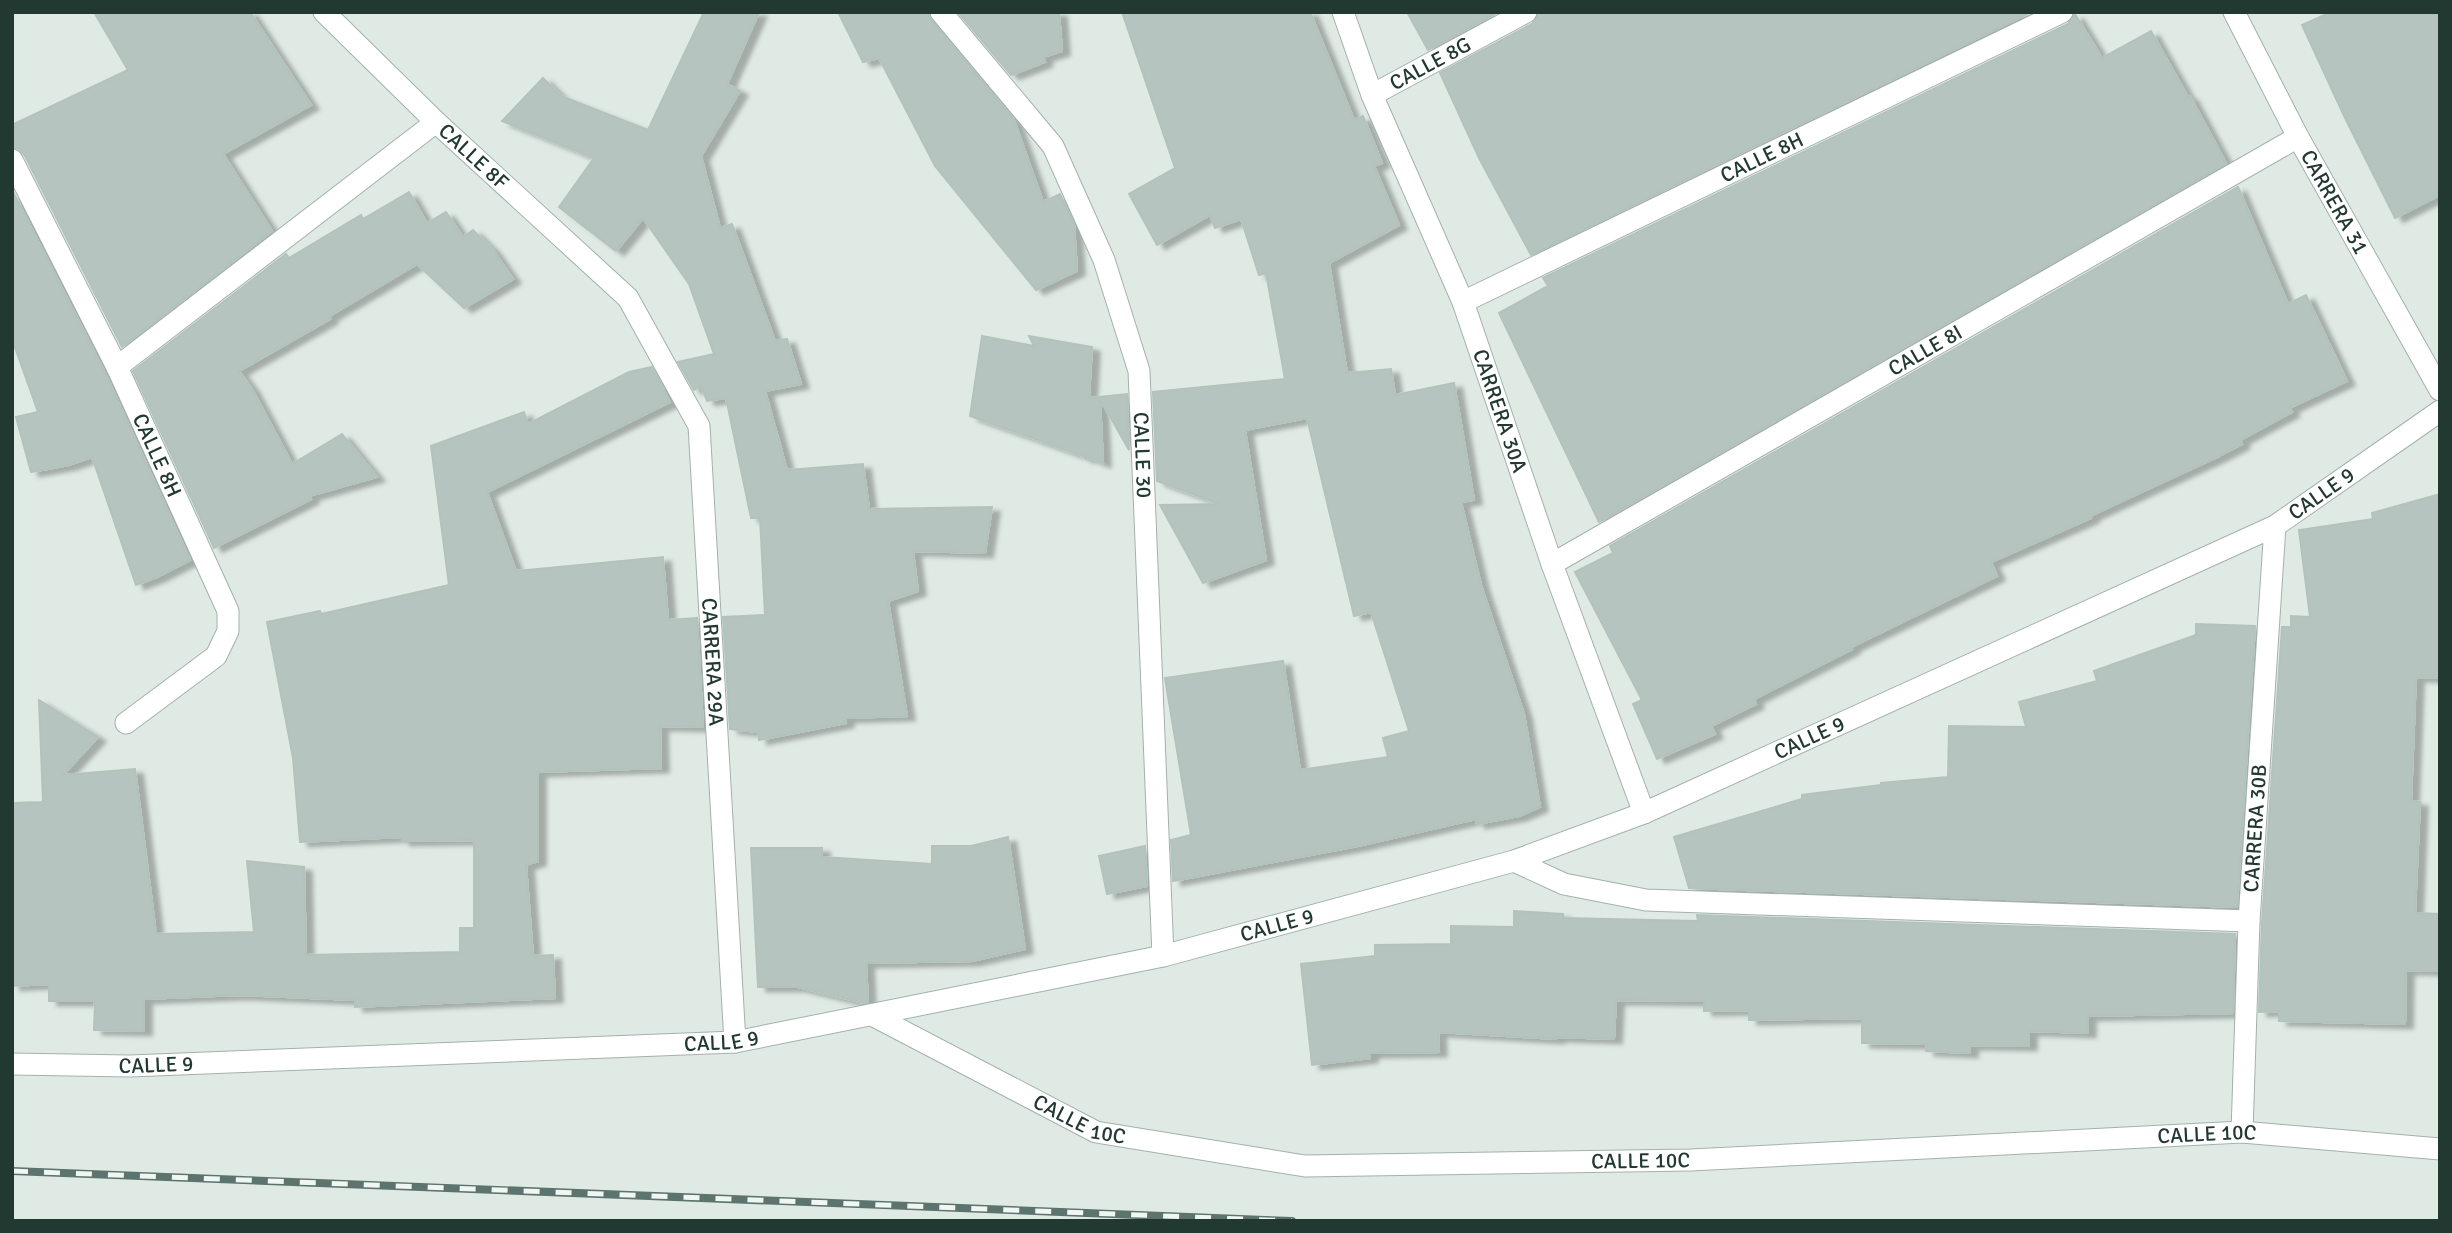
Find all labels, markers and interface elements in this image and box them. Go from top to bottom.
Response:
street label: CALLE 8G [1385,31,1475,96]
street label: CALLE 8F [433,118,514,195]
street label: CALLE 8H [1716,126,1808,188]
street label: CARRERA 31 [2295,145,2374,259]
street label: CALLE 8I [1884,319,1967,382]
street label: CARRERA 30A [1467,346,1533,476]
street label: CALLE 8H [127,409,187,501]
street label: CALLE 30 [1128,411,1157,499]
street label: CALLE 9 [2283,462,2360,526]
street label: CARRERA 29A [696,597,730,727]
street label: CALLE 9 [1770,710,1849,765]
street label: CARRERA 30B [2238,764,2272,893]
street label: CALLE 9 [1237,903,1316,948]
street label: CALLE 9 [684,1025,761,1057]
street label: CALLE 9 [118,1050,194,1079]
street label: CALLE 10C [1029,1088,1127,1150]
street label: CALLE 10C [2157,1119,2257,1149]
street label: CALLE 10C [1591,1147,1690,1175]

